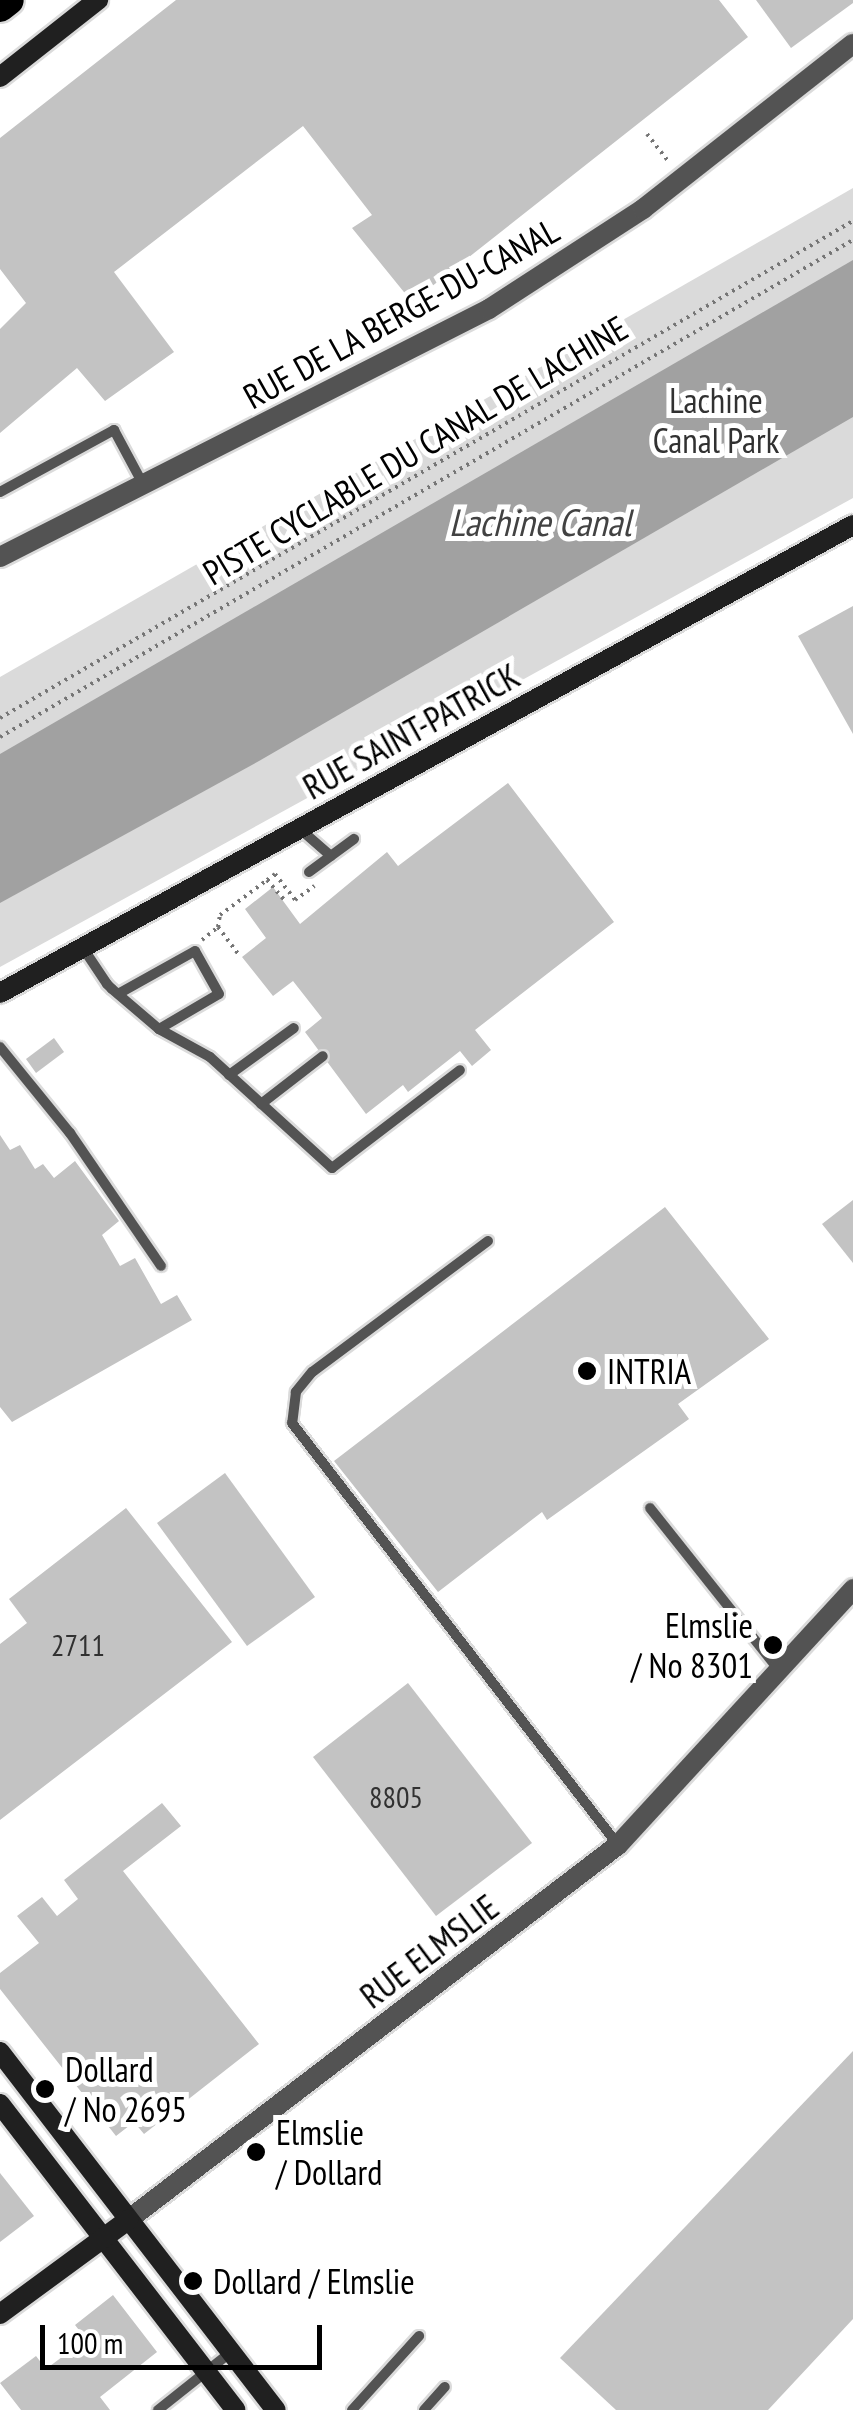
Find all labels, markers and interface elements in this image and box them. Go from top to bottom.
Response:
street label: RUE DE LA BERGE-DU-CANAL [236,209,566,417]
street label: PISTE CYCLABLE DU CANAL DE LACHINE [195,306,635,594]
park label: Lachine Canal Park [653,379,779,461]
water label: Lachine Canal [449,499,631,545]
street label: RUE SAINT-PATRICK [296,654,526,808]
place label: INTRIA [607,1350,691,1392]
marker: INTRIA [576,1360,598,1382]
place label: Elmslie / No 8301 [631,1604,753,1686]
house number: 2711 [51,1627,105,1663]
marker: Elmslie / No 8301 [762,1634,784,1656]
house number: 8805 [369,1779,423,1815]
street label: RUE ELMSLIE [352,1885,506,2017]
place label: Dollard / No 2695 [65,2048,187,2130]
marker: Dollard / No 2695 [34,2078,56,2100]
place label: Elmslie / Dollard [276,2111,382,2193]
marker: Elmslie / Dollard [245,2141,267,2163]
place label: Dollard / Elmslie [213,2260,415,2302]
marker: Dollard / Elmslie [182,2270,204,2292]
scale bar [45,2305,328,2367]
text: 100 m [57,2323,123,2362]

